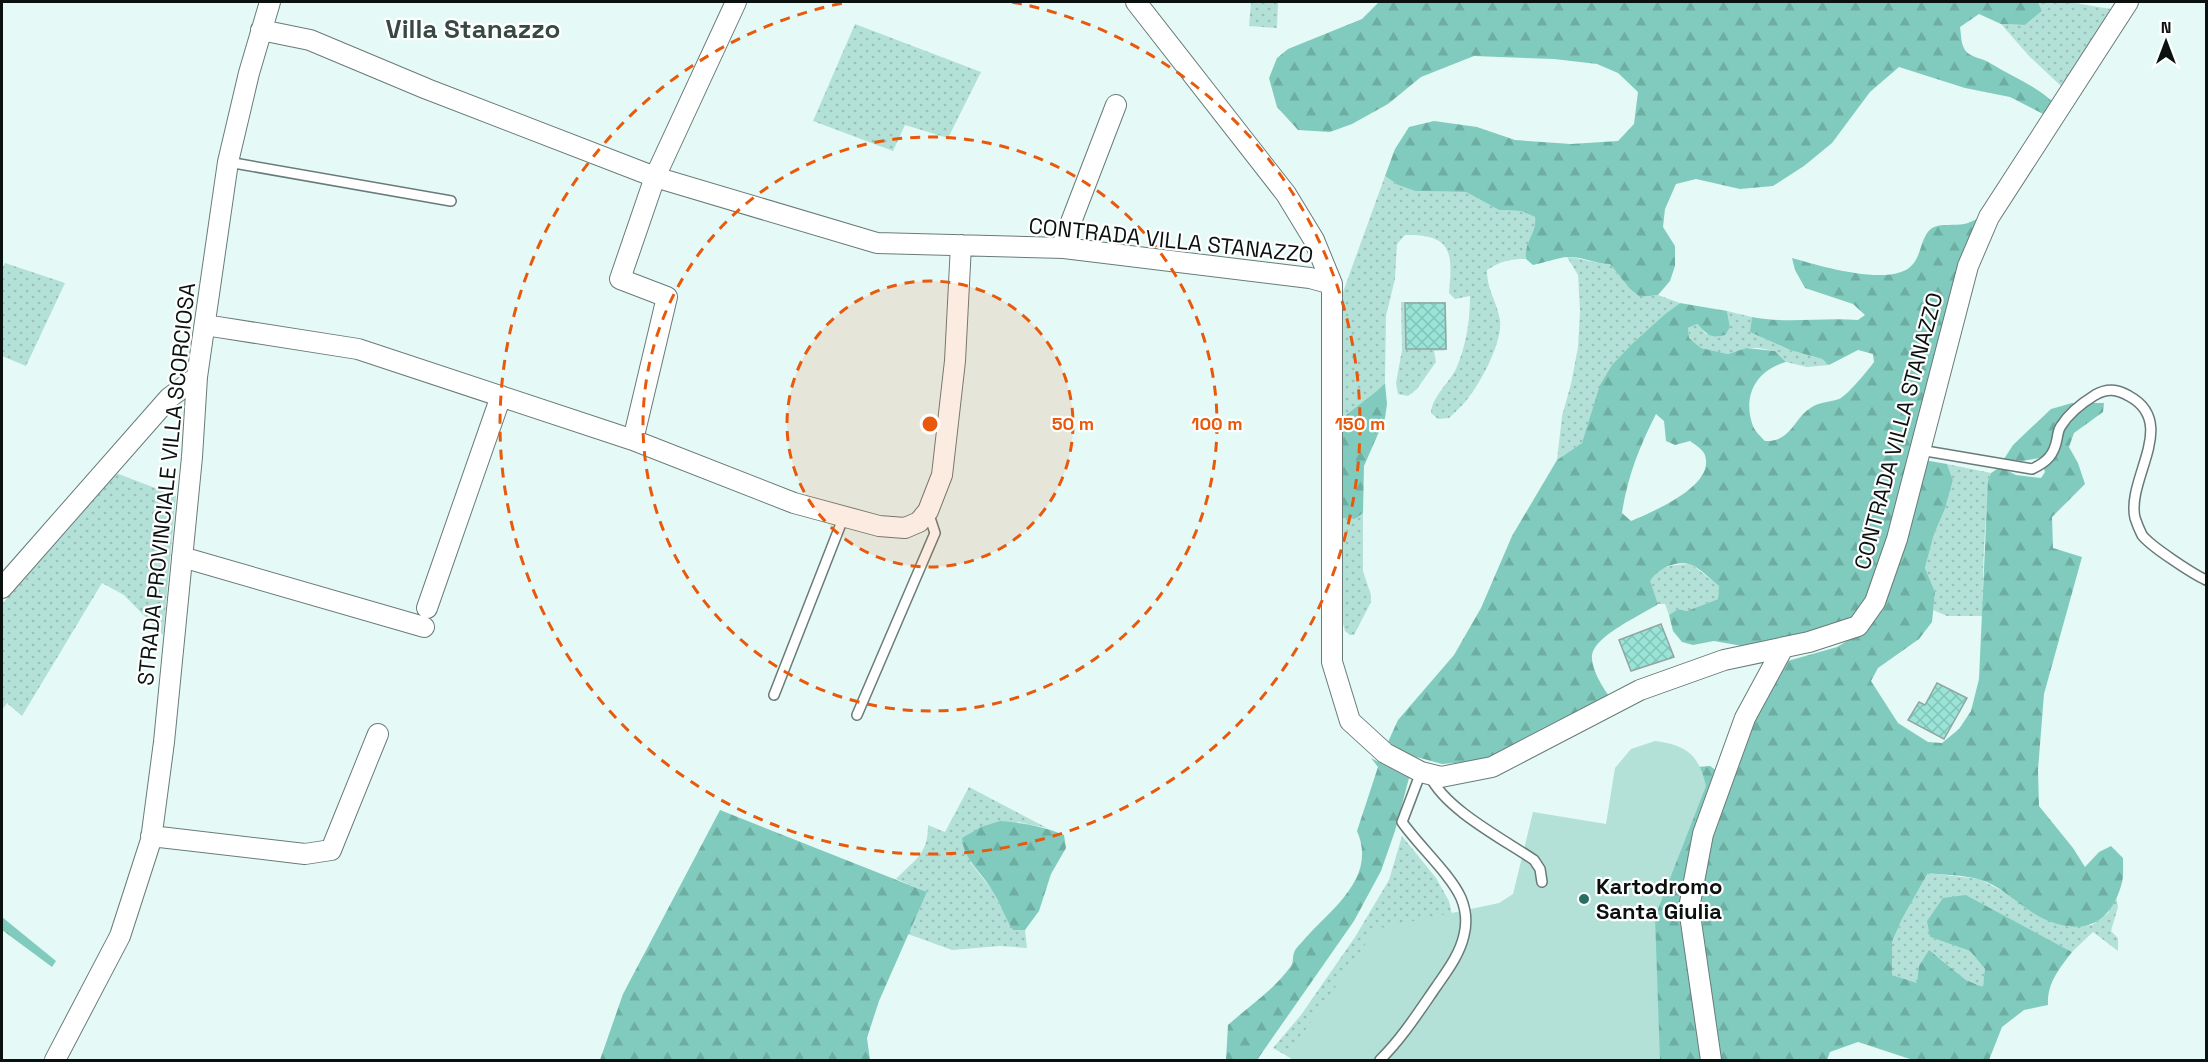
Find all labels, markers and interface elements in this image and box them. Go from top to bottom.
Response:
district label: Villa Stanazzo [386,12,560,46]
north arrow [2136,12,2196,72]
text: N [2161,17,2171,38]
street label: CONTRADA VILLA STANAZZO [1027,211,1315,269]
street label: STRADA PROVINCIALE VILLA SCORCIOSA [131,281,201,687]
street label: CONTRADA VILLA STANAZZO [1847,289,1949,573]
text: 50 m [1052,412,1094,435]
text: 100 m [1191,412,1243,435]
text: 150 m [1335,412,1385,435]
centre of rings [920,414,940,434]
place label: Kartodromo Santa Giulia [1596,872,1722,925]
marker: Kartodromo Santa Giulia [1577,892,1591,906]

